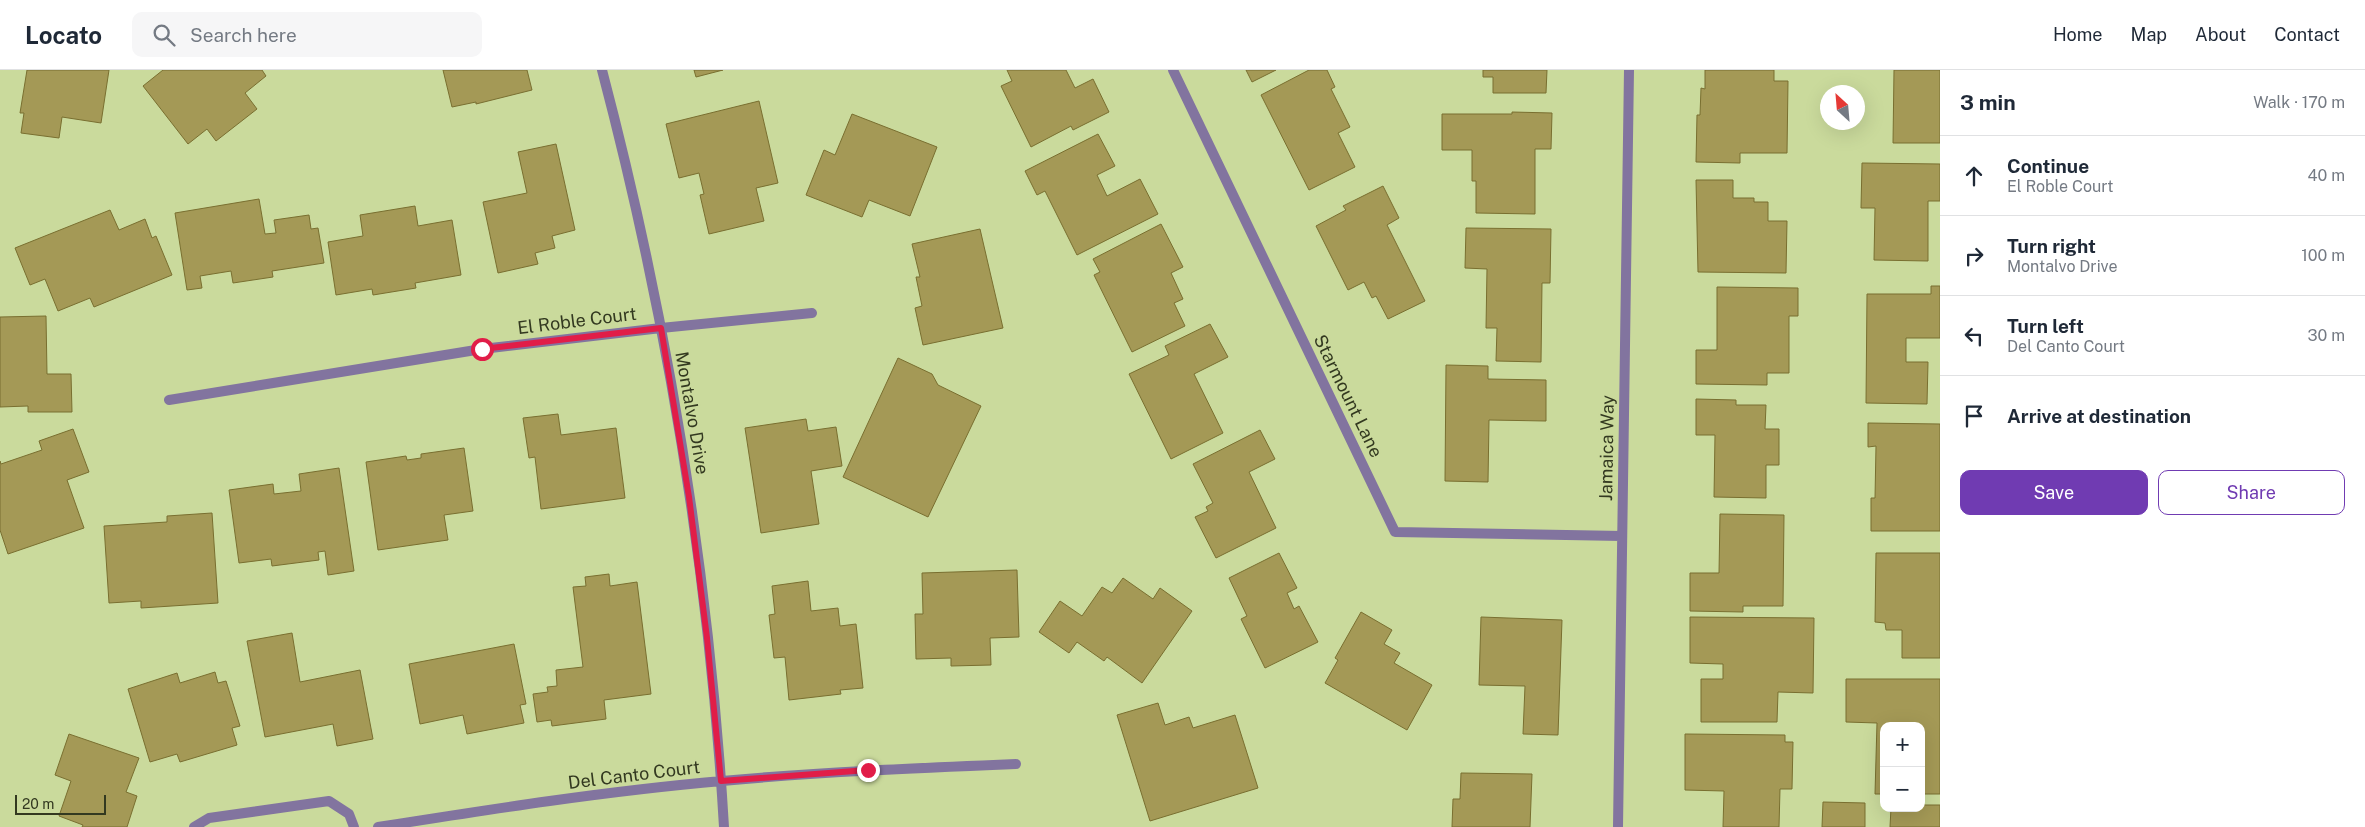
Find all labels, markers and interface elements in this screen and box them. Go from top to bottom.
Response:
search box [132,12,482,57]
text: Locato [25,21,102,49]
icon: search [150,21,178,49]
text: Search here [190,24,297,46]
text: Home [2053,24,2103,45]
text: Map [2131,24,2167,45]
text: About [2195,24,2246,45]
text: Contact [2274,24,2340,45]
north arrow [1820,85,1865,130]
text: 3 min [1960,90,2016,115]
text: Walk · 170 m [2253,93,2345,112]
text: Continue [2007,155,2089,177]
icon: ahead [1960,162,1988,190]
text: 40 m [2307,166,2345,185]
text: El Roble Court [2007,177,2114,196]
text: Turn right [2007,235,2096,257]
icon: right [1960,242,1988,270]
text: 100 m [2301,246,2345,265]
text: Montalvo Drive [2007,257,2118,276]
street label: El Roble Court [516,303,638,338]
text: Turn left [2007,315,2084,337]
icon: left [1960,322,1988,350]
text: 30 m [2308,326,2345,345]
street label: Starmount Lane [1310,331,1387,461]
text: Del Canto Court [2007,337,2125,356]
route start [471,338,494,361]
street label: Montalvo Drive [671,350,714,476]
street label: Jamaica Way [1595,394,1618,501]
icon: arrive [1960,402,1988,430]
text: Arrive at destination [2007,405,2191,427]
button: Save [1960,470,2148,515]
button: Share [2158,470,2345,515]
map controls [1880,722,1925,812]
button: + [1880,722,1925,767]
street label: Del Canto Court [567,756,701,793]
route end [857,759,880,782]
button: − [1880,767,1925,812]
scale bar [15,792,106,815]
text: 20 m [22,796,54,812]

